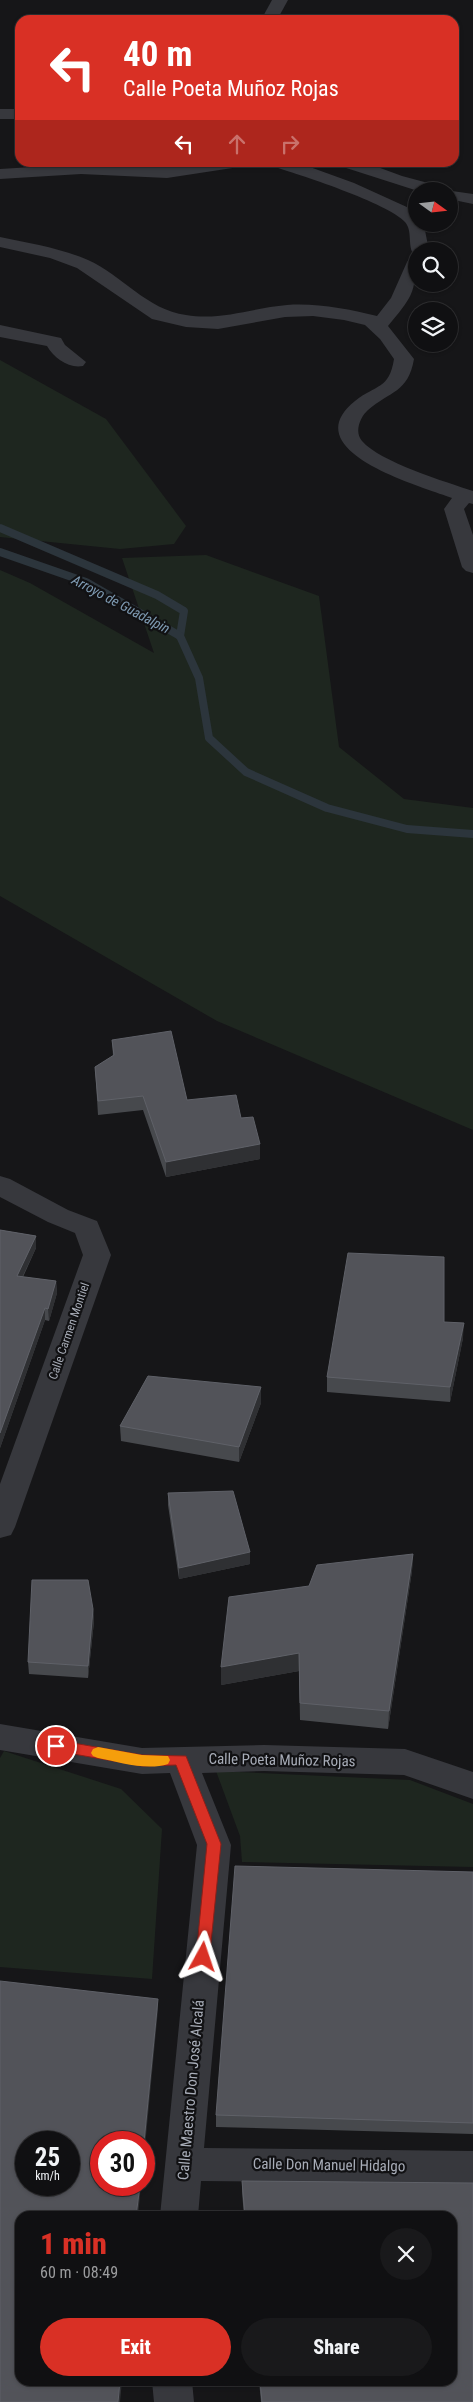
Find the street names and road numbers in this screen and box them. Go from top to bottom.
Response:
street label: Calle Carmen Montiel [46,1281,92,1381]
street label: Calle Poeta Muñoz Rojas [208,1750,356,1770]
street label: Calle Maestro Don José Alcalá [174,1999,208,2181]
street label: Calle Don Manuel Hidalgo [253,2155,405,2175]

